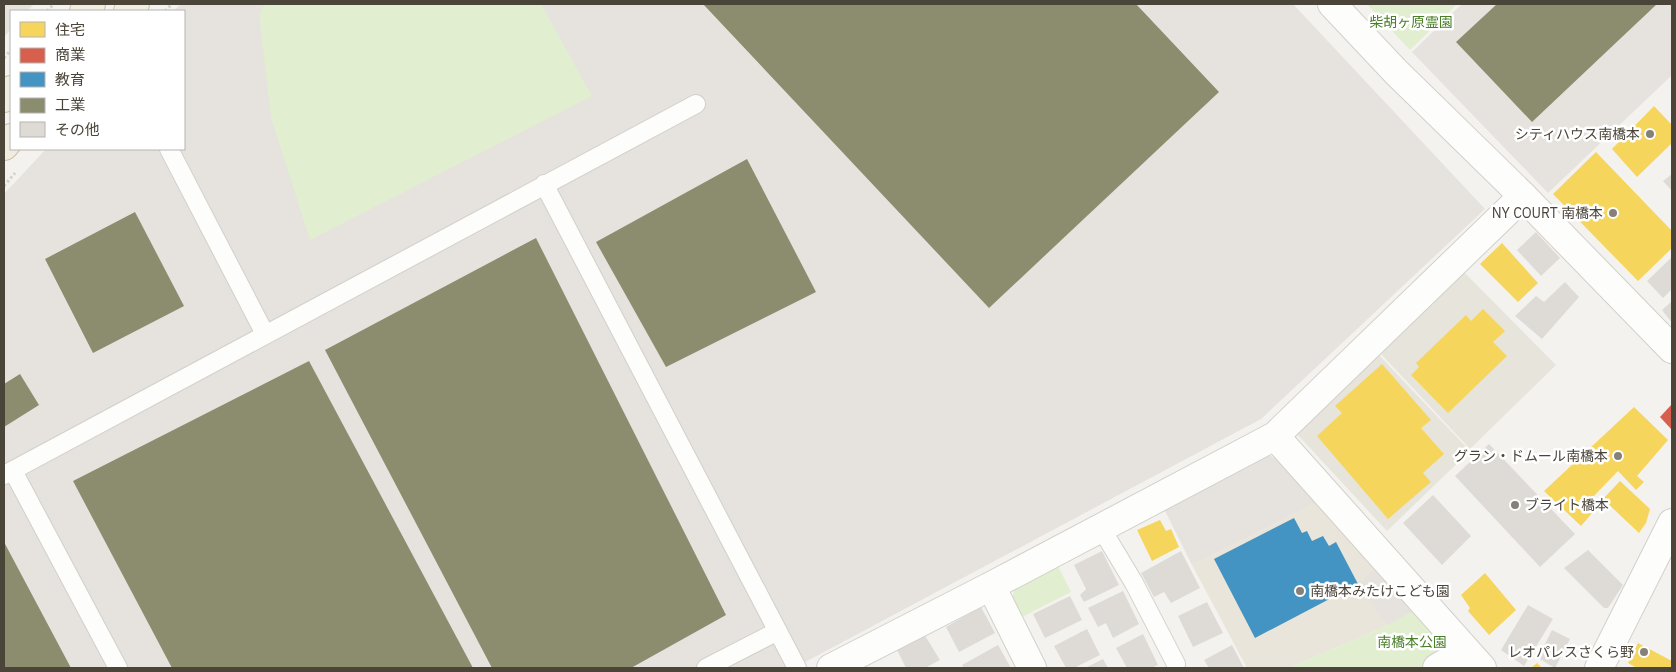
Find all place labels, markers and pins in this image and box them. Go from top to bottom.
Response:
place label: シティハウス南橋本 [1515,125,1640,143]
marker: シティハウス南橋本 [1644,128,1656,140]
place label: NY COURT 南橋本 [1492,204,1603,222]
marker: NY COURT 南橋本 [1607,207,1619,219]
place label: グラン・ドムール南橋本 [1454,447,1608,465]
marker: グラン・ドムール南橋本 [1612,450,1624,462]
place label: ブライト橋本 [1525,496,1609,514]
marker: ブライト橋本 [1509,499,1521,511]
place label: 南橋本みたけこども園 [1310,582,1450,600]
marker: 南橋本みたけこども園 [1294,585,1306,597]
place label: レオパレスさくら野 [1508,643,1634,661]
marker: レオパレスさくら野 [1638,646,1650,658]

